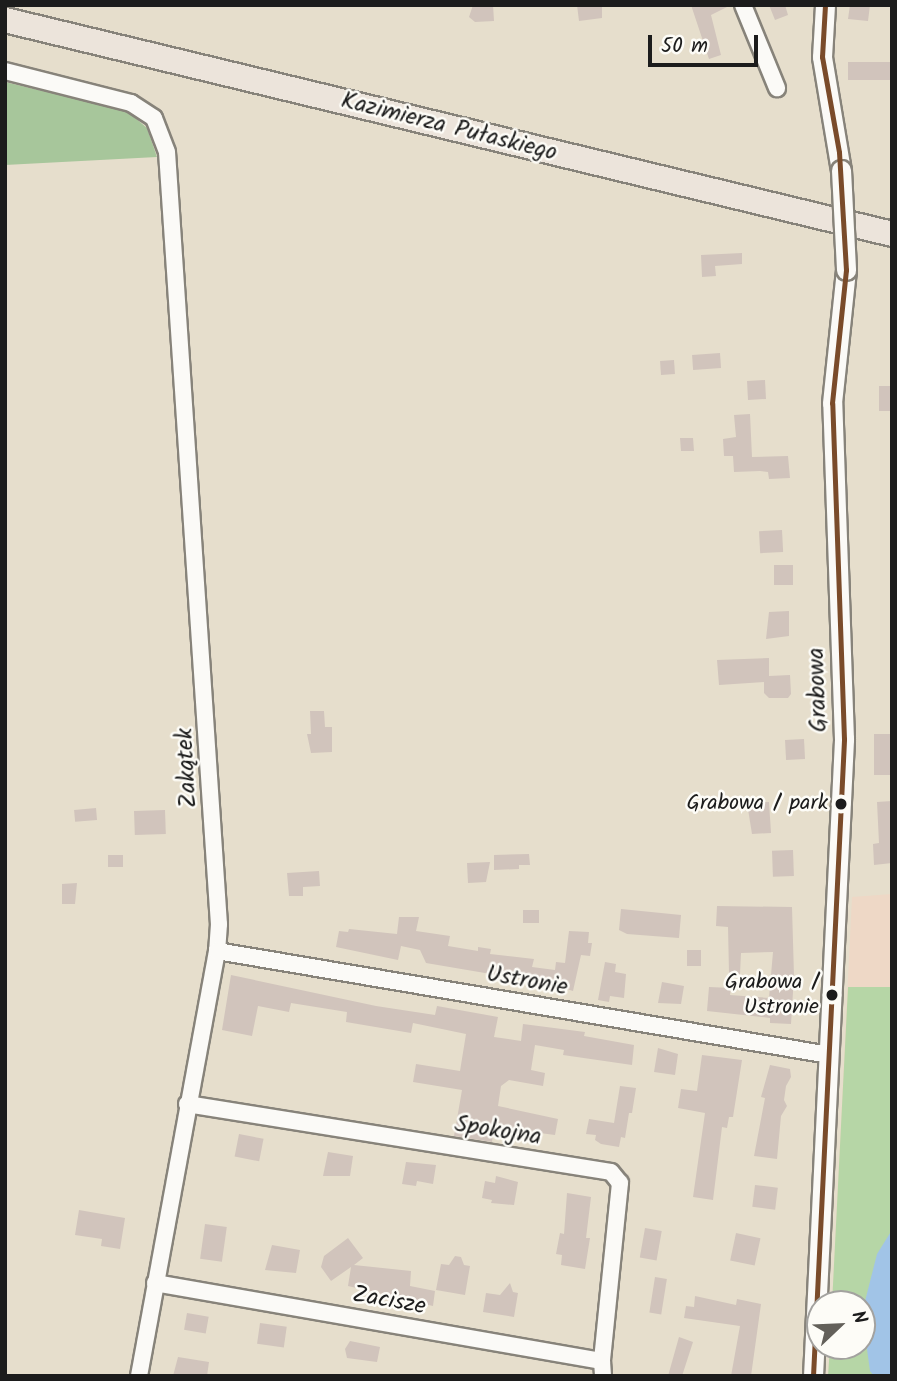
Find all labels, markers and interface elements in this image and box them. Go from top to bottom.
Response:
scale bar [652,21,762,65]
text: 50 m [661,30,708,63]
street label: Kazimierza Pułaskiego [338,86,560,168]
street label: Grabowa [802,647,834,733]
street label: Zakątek [171,727,203,809]
place label: Grabowa / park [686,791,828,817]
marker: Grabowa / park [834,797,848,811]
street label: Ustronie [484,960,570,1002]
place label: Grabowa / Ustronie [725,969,819,1020]
marker: Grabowa / Ustronie [825,988,839,1002]
street label: Spokojna [453,1110,543,1152]
street label: Zacisze [350,1280,428,1322]
north arrow [806,1290,876,1360]
text: N [842,1306,875,1329]

